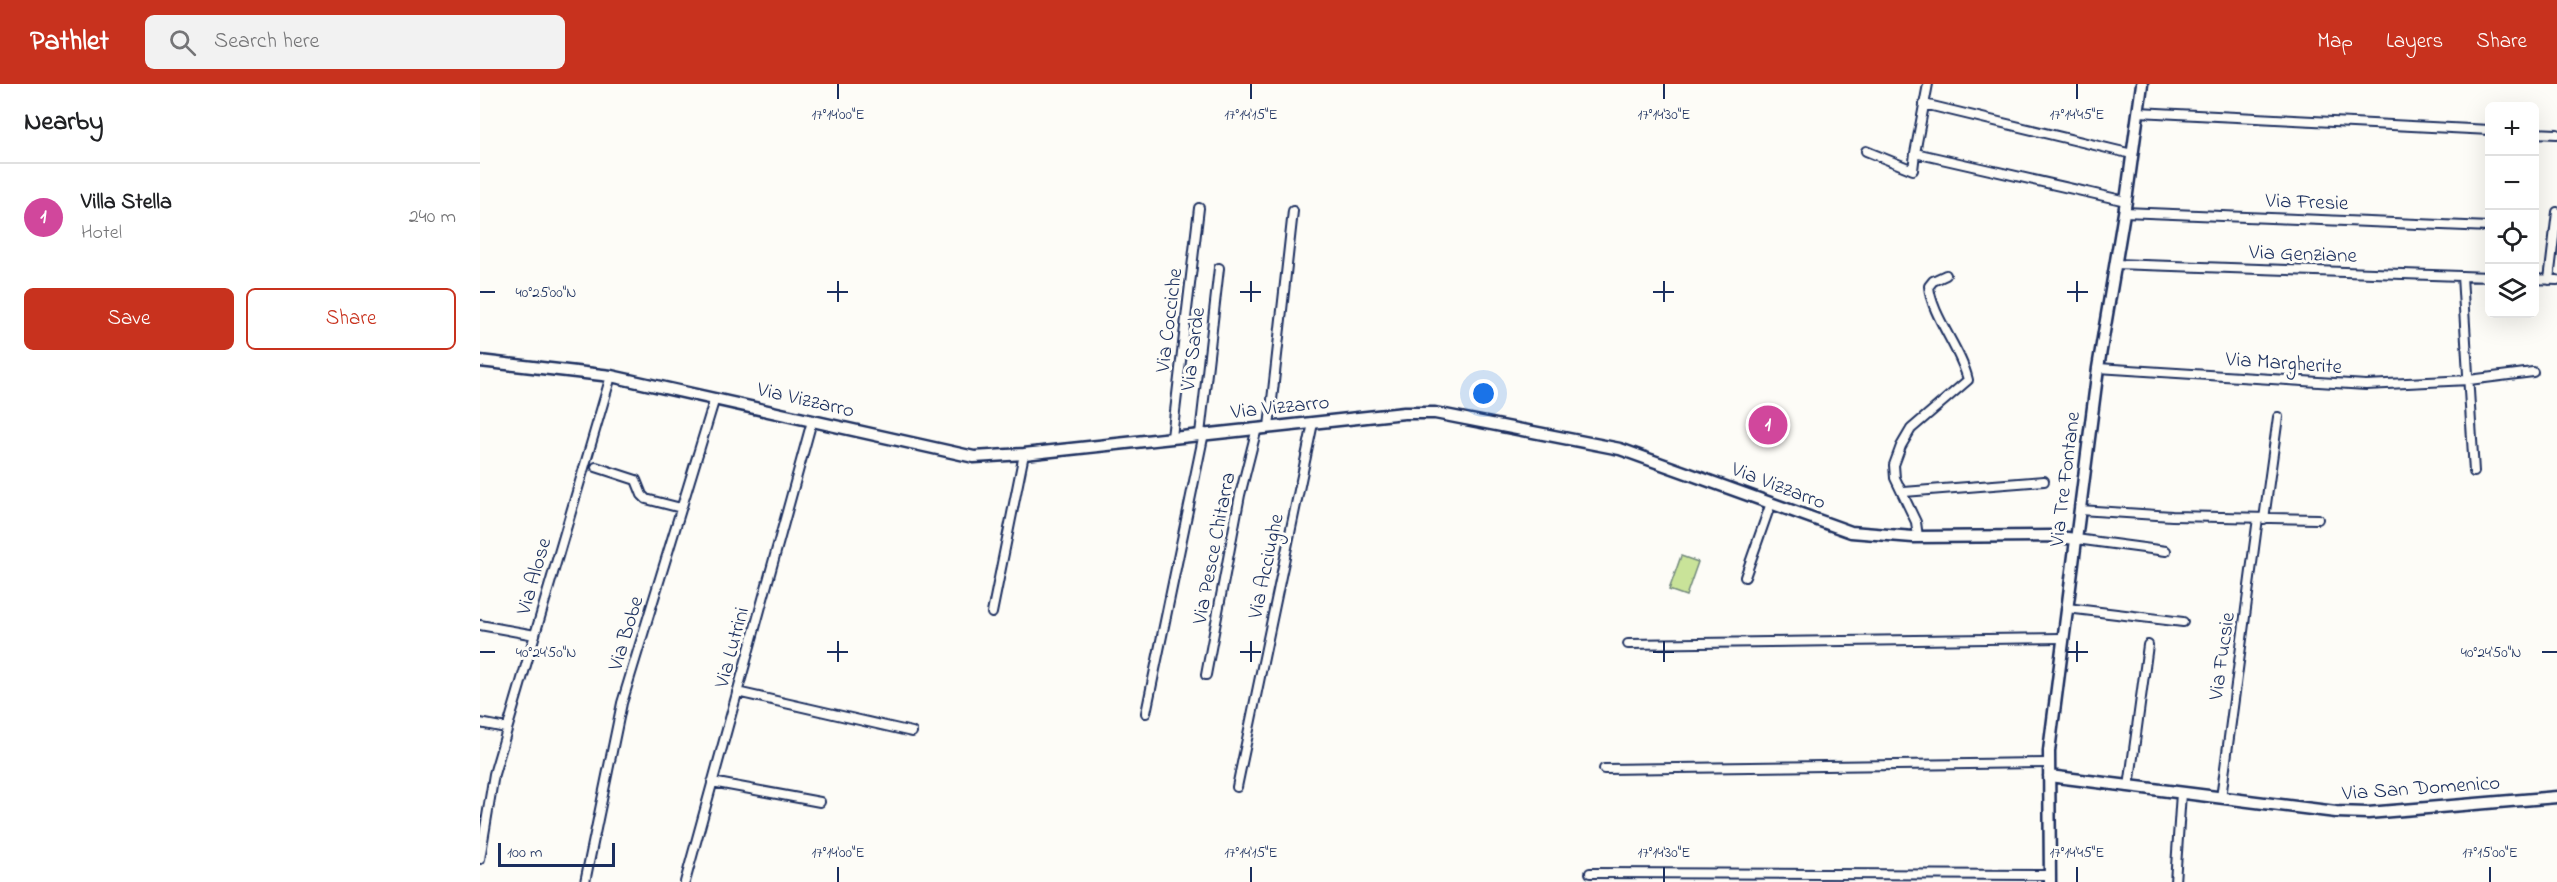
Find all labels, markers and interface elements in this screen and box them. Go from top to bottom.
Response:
search box [145,15,565,69]
text: Pathlet [30,22,109,63]
icon: search [166,26,199,59]
text: Search here [214,26,319,58]
text: Map [2317,27,2353,57]
text: Layers [2386,27,2443,57]
text: Share [2476,27,2527,57]
map controls [2485,102,2539,318]
button: + [2485,102,2539,156]
text: Nearby [24,104,103,142]
text: 17°14'00"E [811,104,865,126]
text: 17°14'15"E [1224,104,1278,126]
text: 17°14'30"E [1638,104,1690,126]
text: 17°14'45"E [2050,104,2104,126]
button: − [2485,156,2539,210]
text: Villa Stella [81,187,172,219]
street label: Via Fresie [2264,187,2350,219]
text: 1 [40,203,47,232]
text: 240 m [409,203,456,232]
button: locate [2485,210,2539,264]
text: Hotel [81,219,122,248]
street label: Via Genziane [2247,238,2358,272]
button: layers [2485,264,2539,318]
street label: Via Cocciche [1149,266,1191,375]
text: 40°25'00"N [516,282,576,304]
button: Save [24,288,234,350]
button: Share [246,288,456,350]
street label: Via Sarde [1174,305,1214,394]
street label: Via Margherite [2223,345,2344,385]
street label: Via Vizzarro [753,375,857,427]
your location [1469,379,1498,408]
street label: Via Vizzarro [1228,388,1331,428]
pin: 1 [1748,402,1788,448]
street label: Via Tre Fontane [2043,410,2089,549]
street label: Via Vizzarro [1726,455,1830,519]
street label: Via Pesce Chitarra [1185,470,1244,628]
street label: Via Acciughe [1241,511,1295,623]
street label: Via Alose [509,534,560,620]
street label: Via Bobe [601,592,653,675]
street label: Via Lutrini [708,604,758,692]
street label: Via Fucsie [2202,610,2244,703]
text: 40°24'50"N [516,642,576,664]
text: 40°24'50"N [2461,642,2521,664]
street label: Via San Domenico [2340,769,2501,810]
scale bar [498,840,615,868]
text: 100 m [507,841,542,865]
text: 17°14'00"E [811,842,865,864]
text: 17°14'15"E [1224,842,1278,864]
text: 17°14'30"E [1638,842,1690,864]
text: 17°14'45"E [2050,842,2104,864]
text: 17°15'00"E [2462,842,2518,864]

